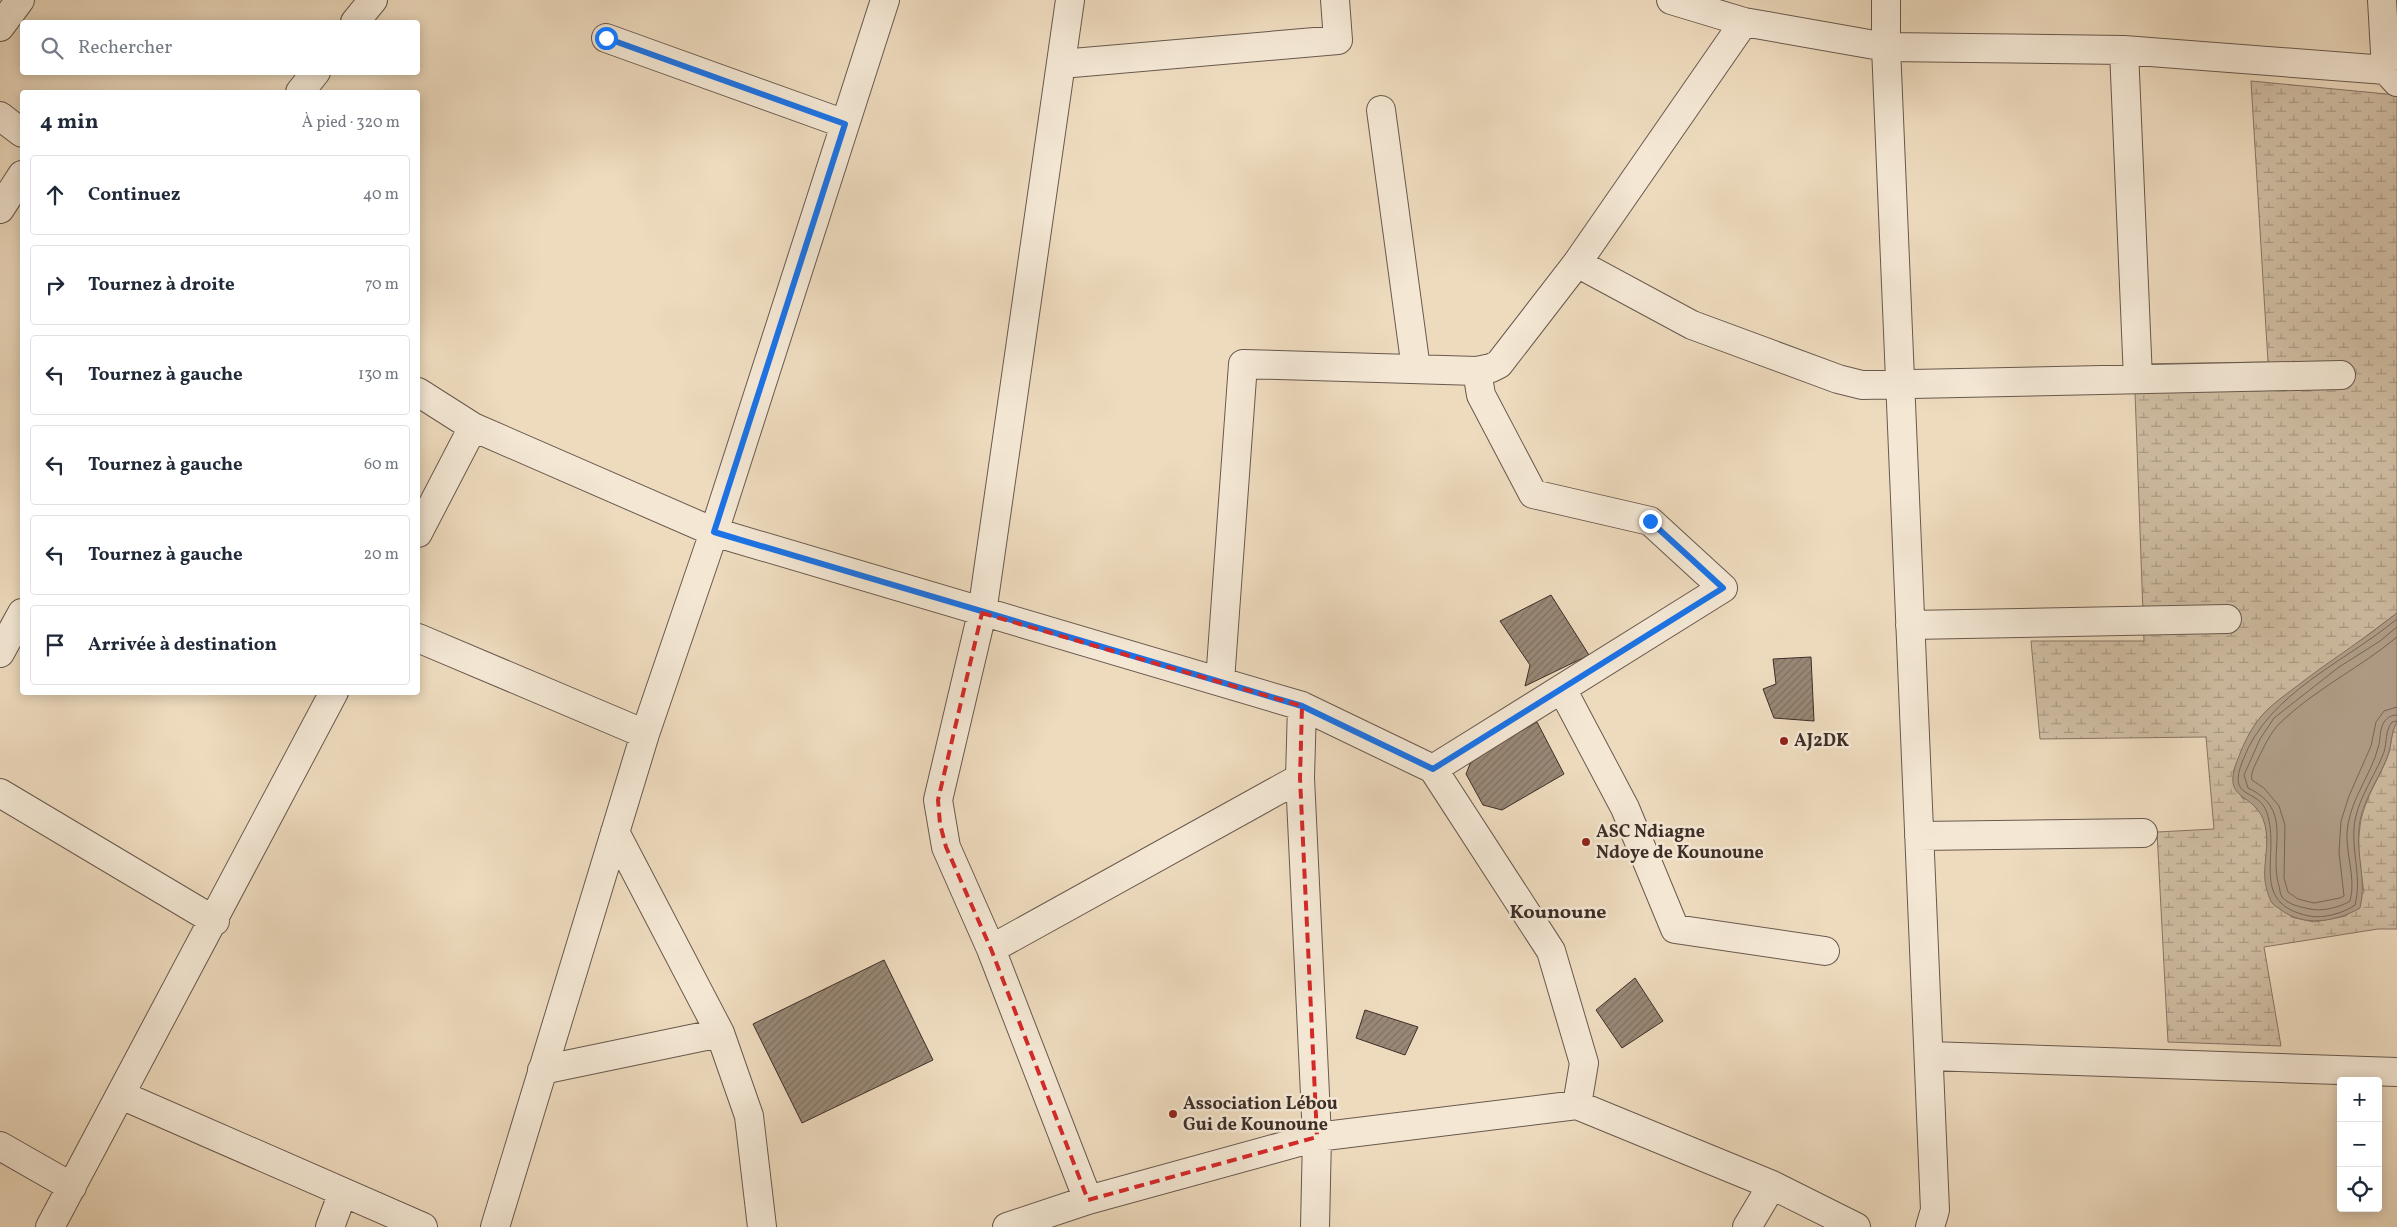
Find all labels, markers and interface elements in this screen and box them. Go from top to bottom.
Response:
search box [20,20,420,75]
route start [595,27,618,50]
icon: search [38,34,66,62]
text: Rechercher [78,35,172,61]
text: 4 min [40,108,99,137]
text: À pied · 320 m [302,112,400,134]
icon: ahead [41,181,69,209]
text: Continuez [88,182,180,208]
text: 40 m [363,184,399,206]
icon: right [41,271,69,299]
text: Tournez à droite [88,272,235,298]
text: 70 m [365,274,399,296]
icon: left [41,361,69,389]
text: Tournez à gauche [88,362,243,388]
text: 130 m [358,364,399,386]
icon: left [41,451,69,479]
text: Tournez à gauche [88,452,243,478]
text: 60 m [364,454,399,476]
route end [1639,510,1662,533]
icon: left [41,541,69,569]
text: Tournez à gauche [88,542,243,568]
text: 20 m [364,544,399,566]
icon: arrive [41,631,69,659]
text: Arrivée à destination [88,632,277,658]
place label: AJ2DK [1794,729,1849,754]
marker: AJ2DK [1778,735,1790,747]
place label: ASC Ndiagne Ndoye de Kounoune [1596,820,1764,866]
marker: ASC Ndiagne Ndoye de Kounoune [1580,836,1592,848]
district label: Kounoune [1509,899,1607,927]
map controls [2337,1077,2382,1212]
button: + [2337,1077,2382,1122]
place label: Association Lébou Gui de Kounoune [1183,1092,1338,1138]
marker: Association Lébou Gui de Kounoune [1167,1108,1179,1120]
button: − [2337,1122,2382,1167]
button: locate [2337,1167,2382,1212]

